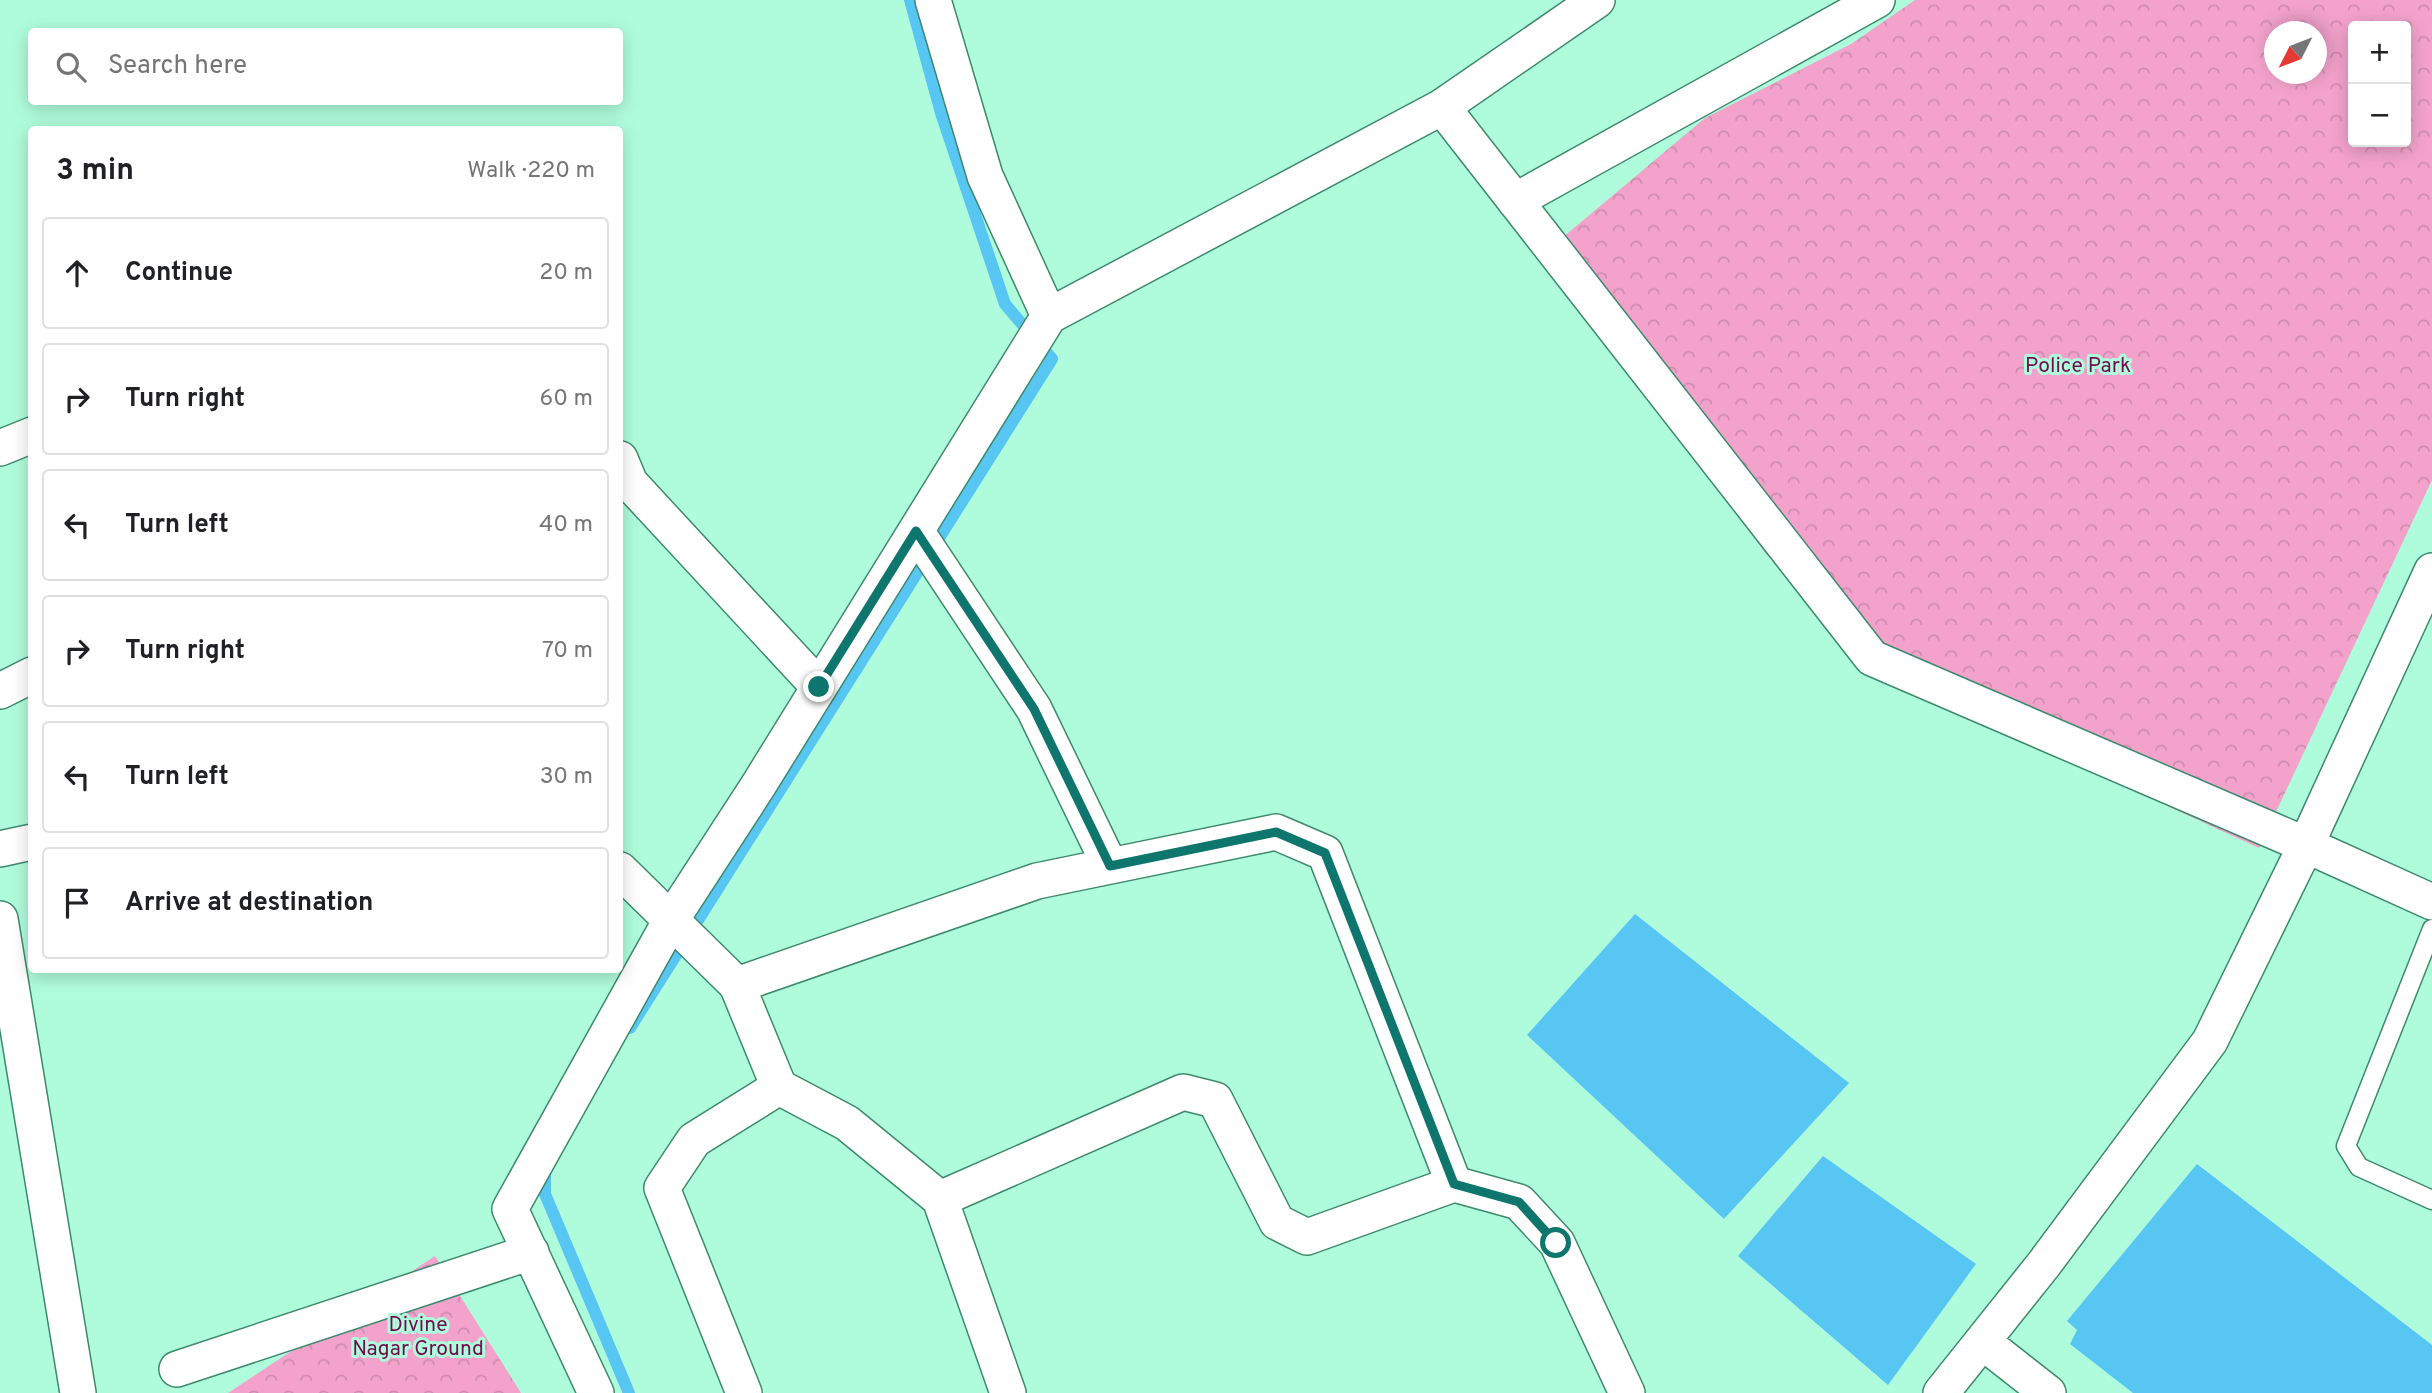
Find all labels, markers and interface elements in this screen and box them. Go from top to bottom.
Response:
north arrow [2264,21,2327,84]
map controls [2348,21,2411,147]
button: + [2348,21,2411,84]
search box [28,28,623,105]
icon: search [52,48,90,86]
text: Search here [108,50,247,83]
button: − [2348,84,2411,147]
text: 3 min [56,153,134,190]
text: Walk · 220 m [467,157,595,186]
icon: ahead [58,254,96,292]
text: Continue [125,257,233,290]
text: 20 m [539,259,593,288]
park label: Police Park [2025,353,2131,380]
icon: right [58,380,96,418]
text: Turn right [125,383,245,416]
text: 60 m [540,385,593,414]
icon: left [58,506,96,544]
text: Turn left [125,509,229,542]
text: 40 m [539,511,593,540]
icon: right [58,632,96,670]
text: Turn right [125,635,245,668]
text: 70 m [542,637,593,666]
route end [803,671,834,702]
icon: left [58,758,96,796]
text: Turn left [125,761,229,794]
text: 30 m [540,763,593,792]
icon: arrive [58,884,96,922]
text: Arrive at destination [125,887,373,920]
route start [1540,1227,1571,1258]
park label: Divine Nagar Ground [352,1312,484,1363]

